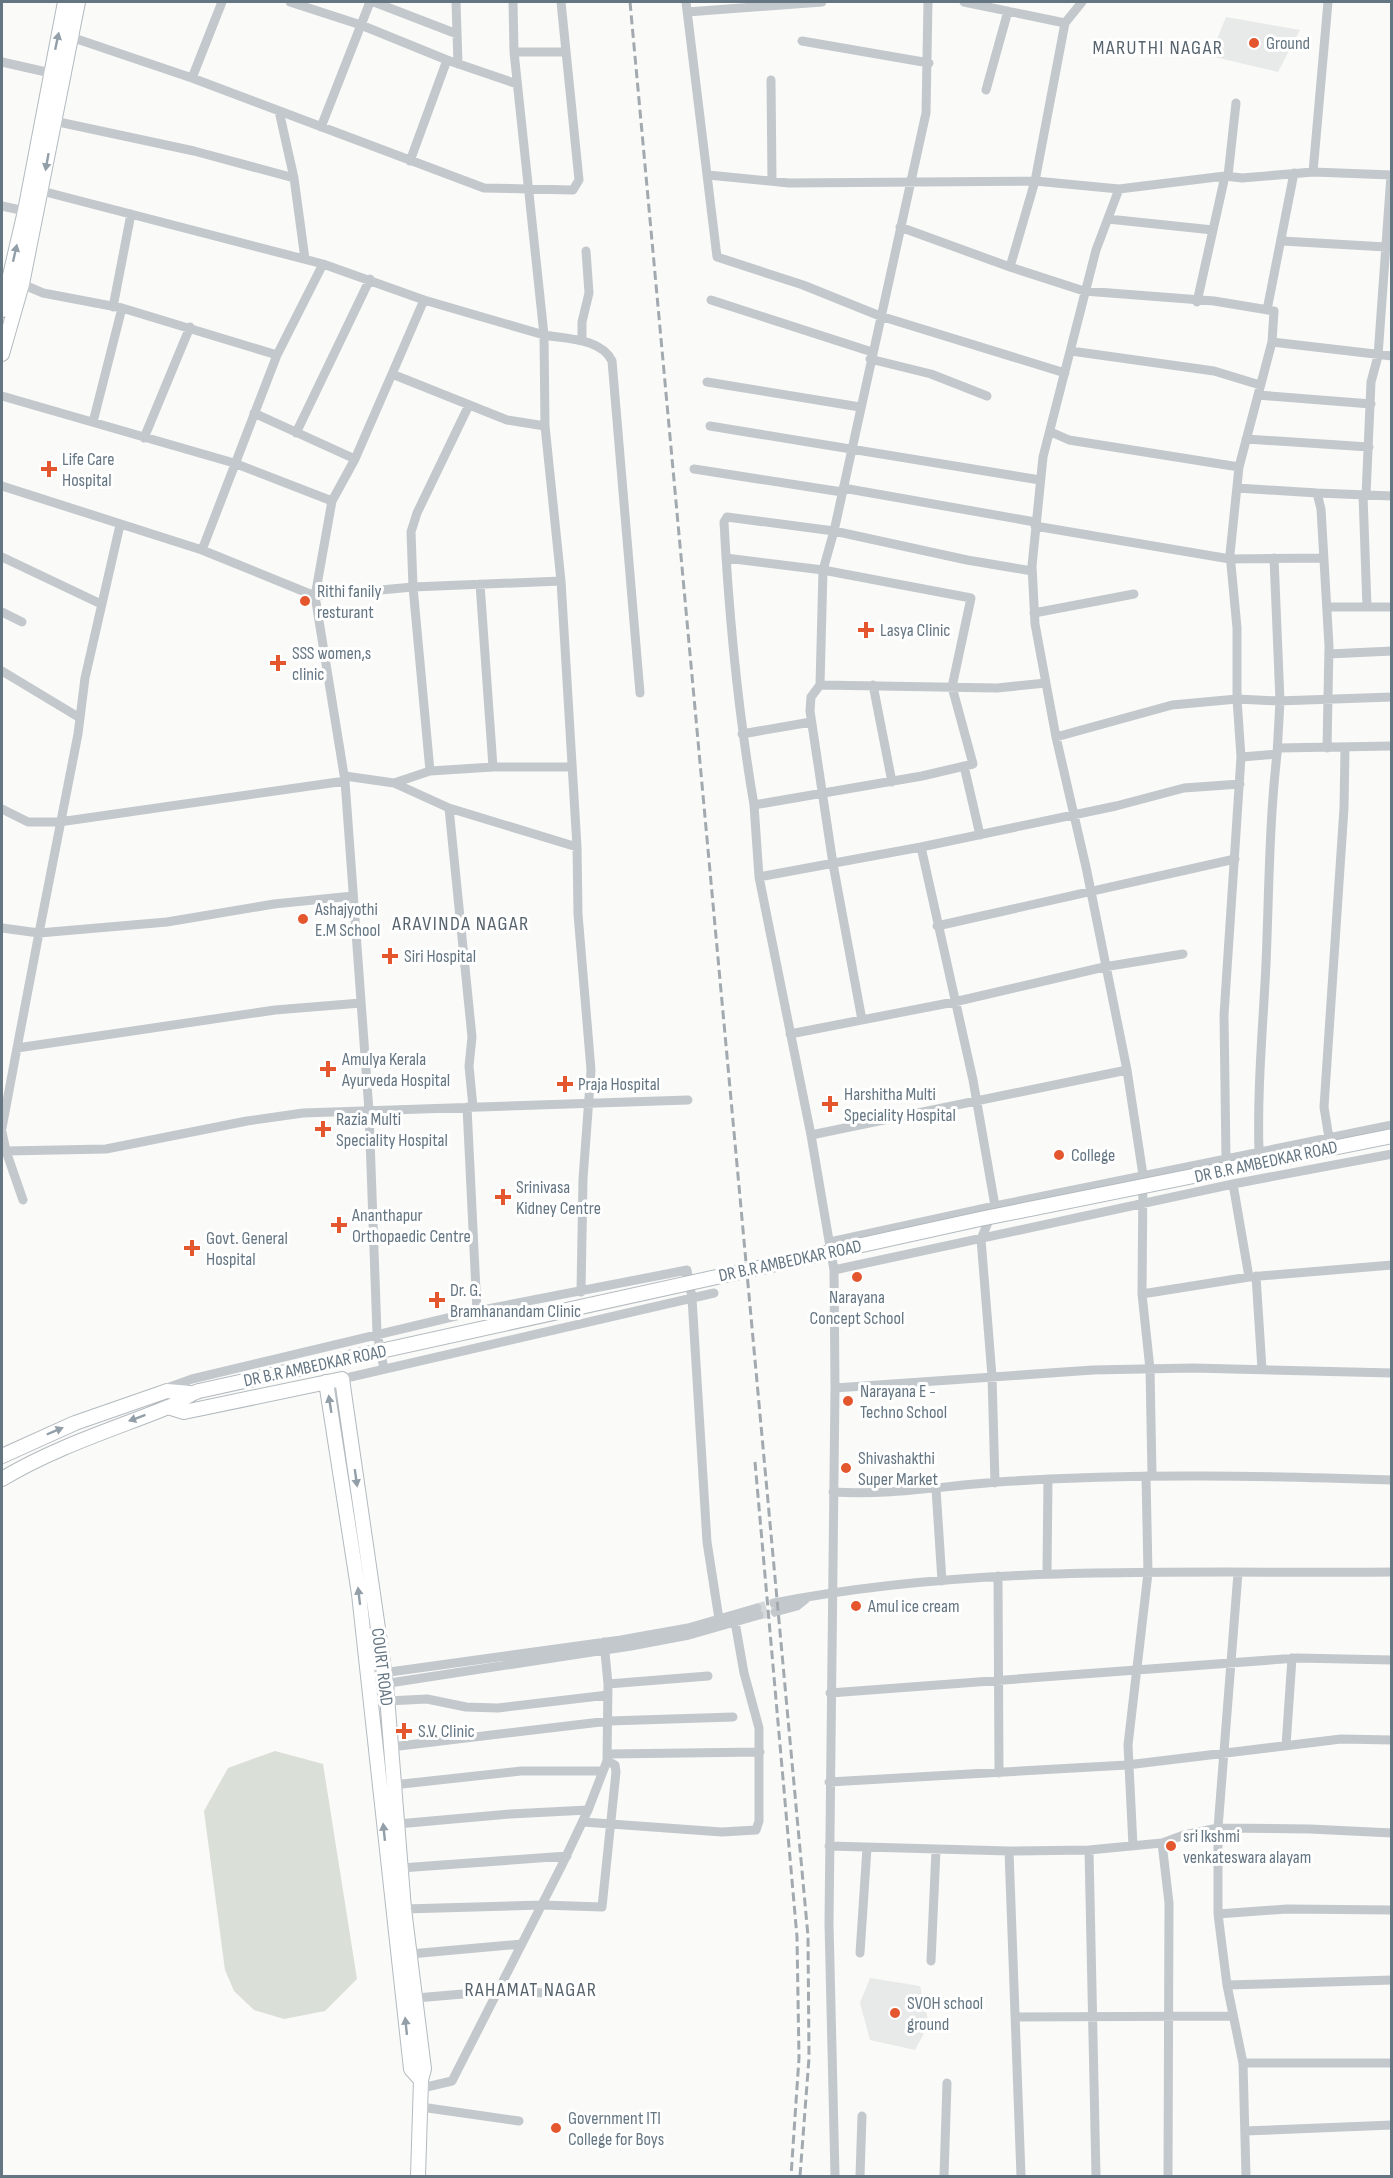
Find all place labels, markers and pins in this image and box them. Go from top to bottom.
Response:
place label: Ground [1266,33,1310,54]
marker: Ground [1247,36,1261,50]
place label: Life Care Hospital [62,449,114,491]
marker: Life Care Hospital [40,460,58,478]
place label: Rithi fanily resturant [317,581,381,623]
marker: Rithi fanily resturant [298,594,312,608]
place label: Lasya Clinic [880,620,951,641]
marker: Lasya Clinic [857,621,875,639]
place label: SSS women,s clinic [292,643,371,685]
marker: SSS women,s clinic [269,654,287,672]
place label: Ashajyothi E.M School [314,899,380,941]
marker: Ashajyothi E.M School [296,912,310,926]
place label: Siri Hospital [404,946,476,967]
marker: Siri Hospital [381,947,399,965]
place label: Amulya Kerala Ayurveda Hospital [341,1049,450,1091]
marker: Amulya Kerala Ayurveda Hospital [319,1060,337,1078]
place label: Praja Hospital [578,1074,660,1095]
marker: Praja Hospital [556,1075,574,1093]
place label: Harshitha Multi Speciality Hospital [844,1084,956,1126]
marker: Harshitha Multi Speciality Hospital [821,1095,839,1113]
place label: Razia Multi Speciality Hospital [336,1109,448,1151]
marker: Razia Multi Speciality Hospital [314,1120,332,1138]
place label: College [1071,1145,1115,1166]
marker: College [1052,1148,1066,1162]
place label: Srinivasa Kidney Centre [516,1177,601,1219]
marker: Srinivasa Kidney Centre [494,1188,512,1206]
place label: Ananthapur Orthopaedic Centre [351,1205,471,1247]
marker: Ananthapur Orthopaedic Centre [330,1216,348,1234]
place label: Govt. General Hospital [206,1228,288,1270]
marker: Govt. General Hospital [183,1239,201,1257]
marker: Narayana Concept School [850,1270,864,1284]
place label: Dr. G. Bramhanandam Clinic [450,1280,581,1322]
place label: Narayana Concept School [810,1287,904,1329]
marker: Dr. G. Bramhanandam Clinic [428,1291,446,1309]
place label: Narayana E - Techno School [860,1381,947,1423]
marker: Narayana E - Techno School [841,1394,855,1408]
place label: Shivashakthi Super Market [858,1448,939,1490]
marker: Shivashakthi Super Market [839,1461,853,1475]
place label: Amul ice cream [867,1596,960,1617]
marker: Amul ice cream [849,1599,863,1613]
place label: S.V. Clinic [418,1721,475,1742]
marker: S.V. Clinic [395,1722,413,1740]
place label: sri lkshmi venkateswara alayam [1183,1826,1311,1868]
marker: sri lkshmi venkateswara alayam [1164,1839,1178,1853]
place label: SVOH school ground [907,1993,983,2035]
marker: SVOH school ground [888,2006,902,2020]
place label: Government ITI College for Boys [568,2108,664,2150]
marker: Government ITI College for Boys [549,2121,563,2135]

